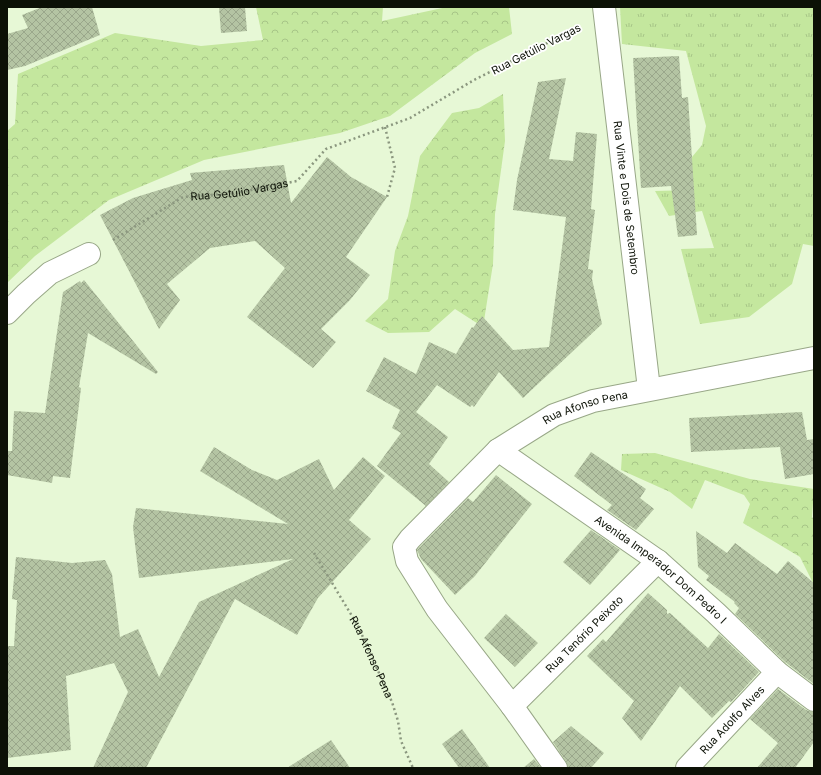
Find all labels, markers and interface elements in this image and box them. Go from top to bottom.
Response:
street label: Rua Getúlio Vargas [489,20,583,78]
street label: Rua Vinte e Dois de Setembro [610,120,643,276]
street label: Rua Getúlio Vargas [190,176,290,203]
street label: Rua Afonso Pena [540,387,629,427]
street label: Avenida Imperador Dom Pedro I [592,512,729,626]
street label: Rua Tenório Peixoto [543,592,626,676]
street label: Rua Afonso Pena [346,613,396,700]
street label: Rua Adolfo Alves [697,683,768,757]

